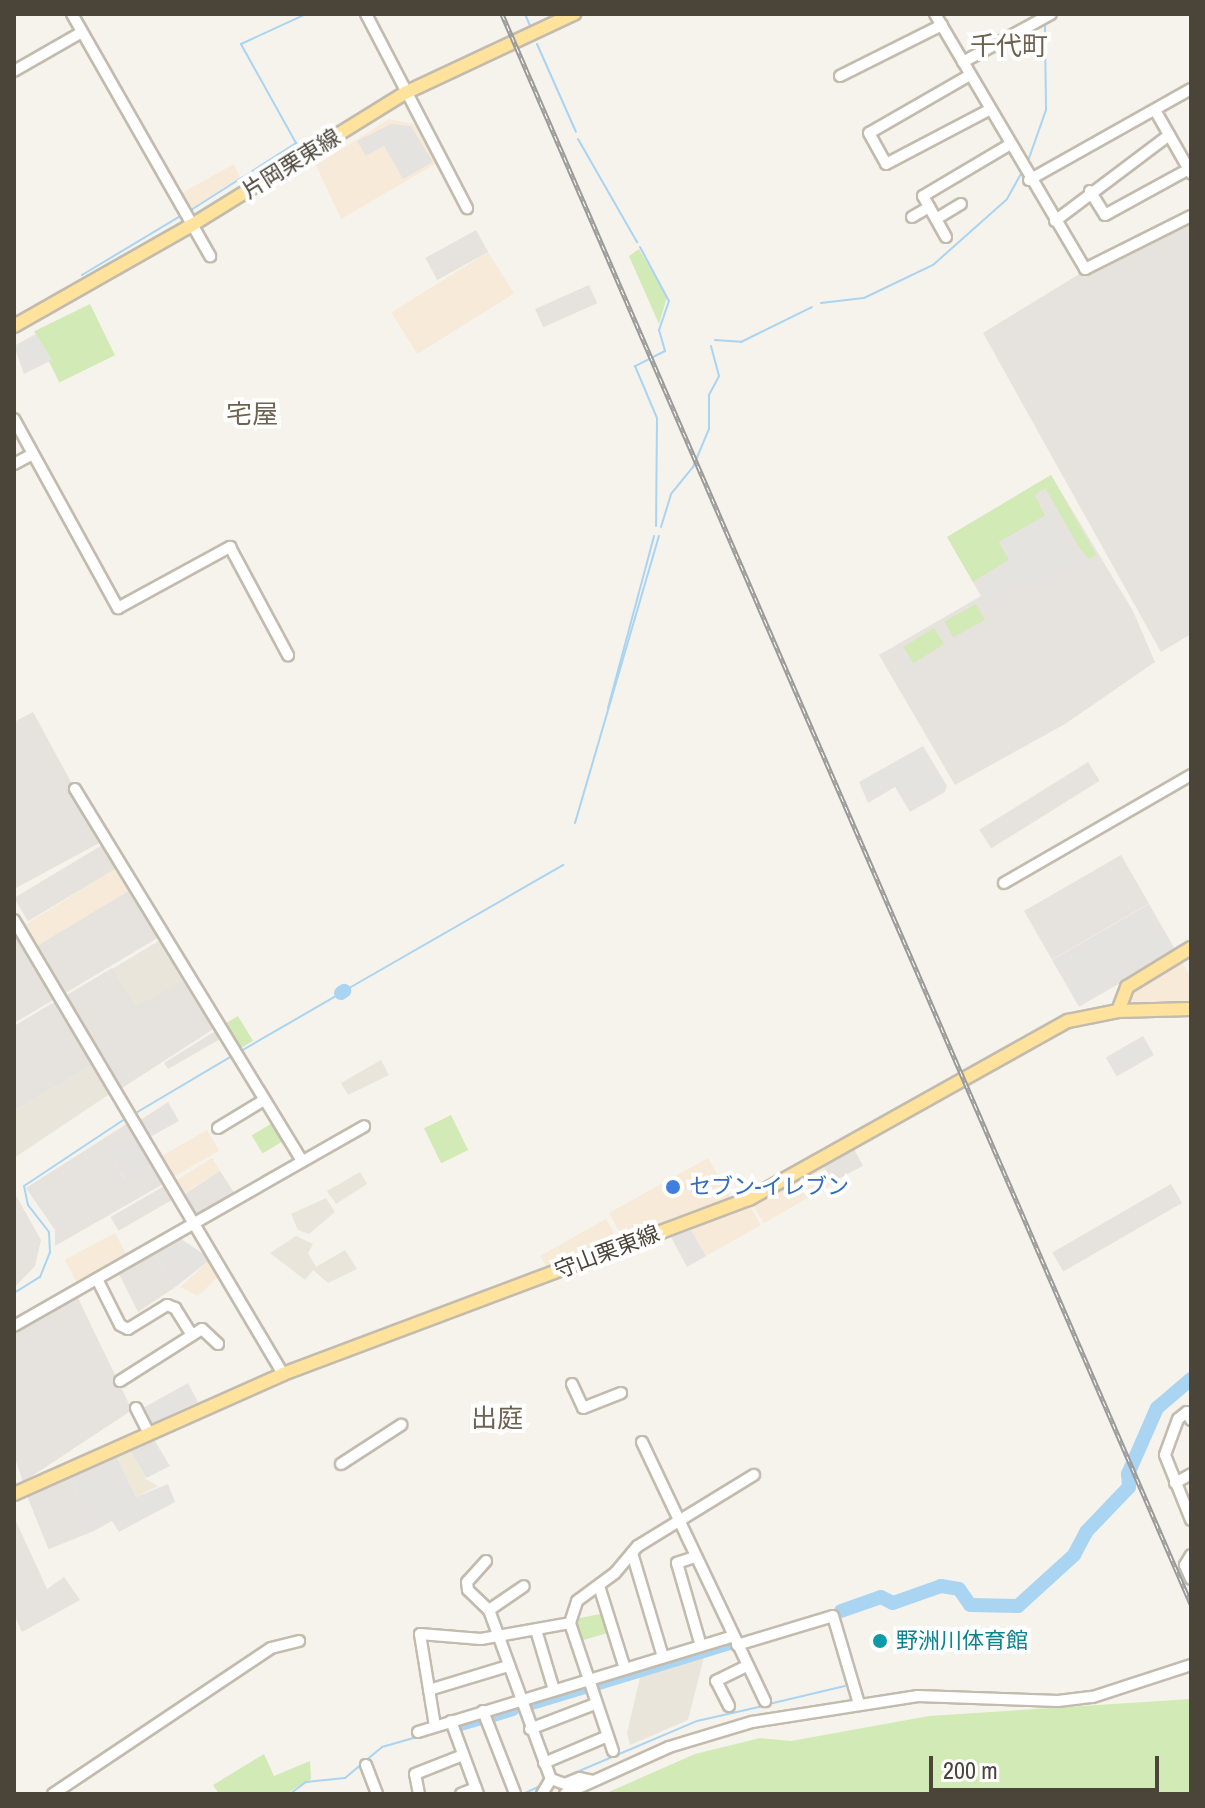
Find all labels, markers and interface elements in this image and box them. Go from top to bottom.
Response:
district label: 千代町 [970,30,1048,62]
street label: 片岡栗東線 [237,124,345,204]
district label: 宅屋 [226,398,278,430]
place label: セブン-イレブン [689,1174,849,1200]
marker: セブン-イレブン [664,1178,682,1196]
street label: 守山栗東線 [551,1220,663,1284]
district label: 出庭 [471,1402,523,1434]
place label: 野洲川体育館 [896,1628,1028,1654]
marker: 野洲川体育館 [871,1632,889,1650]
scale bar [933,1740,1163,1790]
text: 200 m [943,1754,998,1786]

